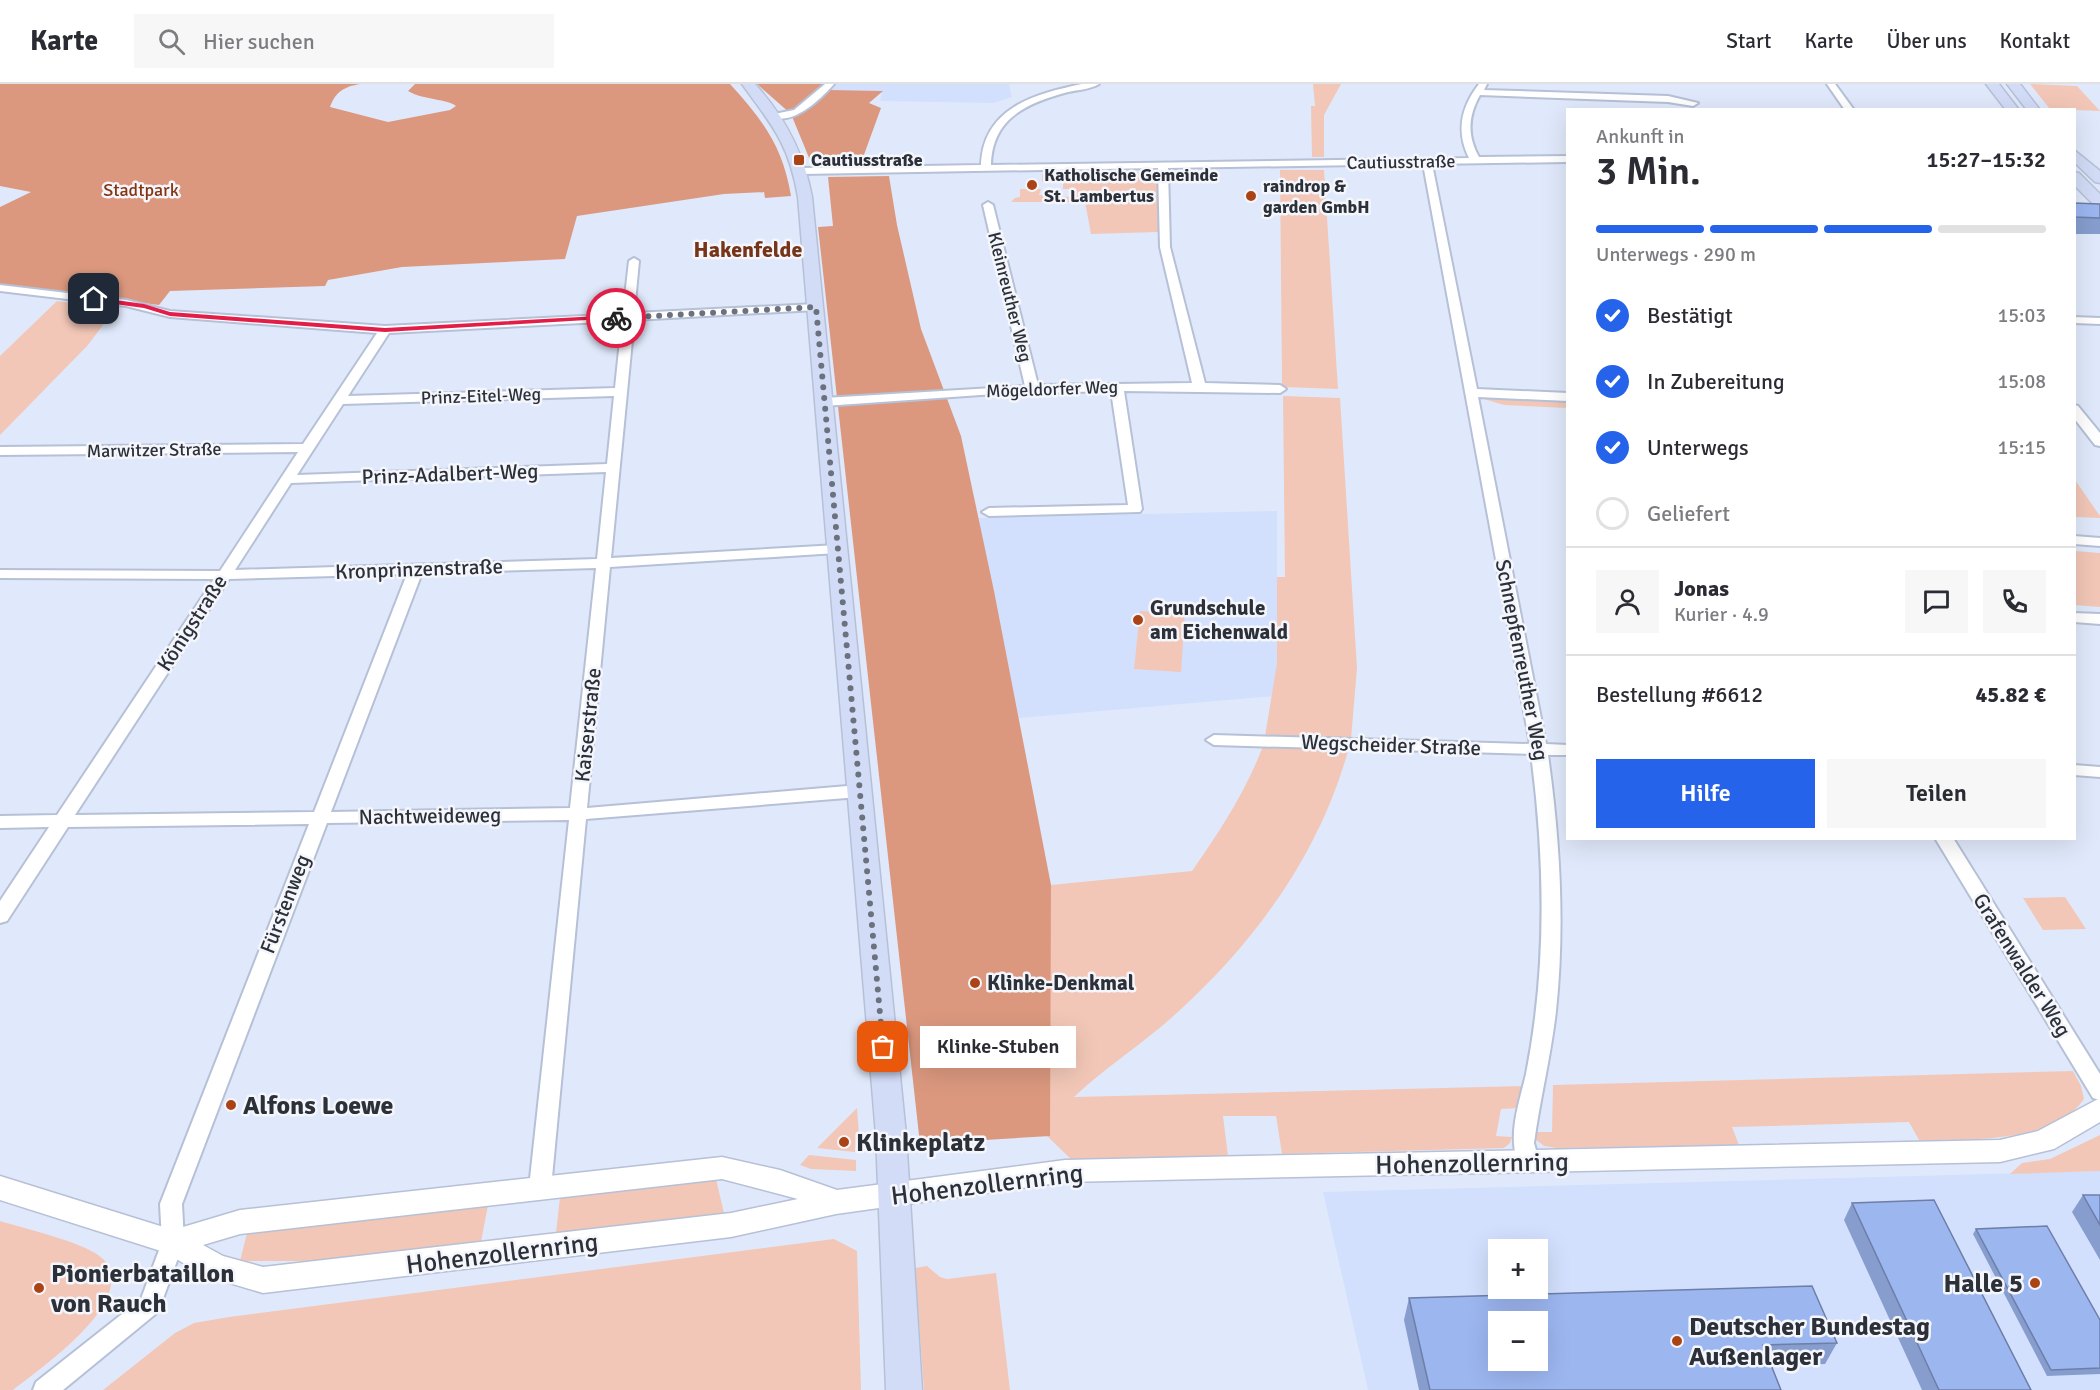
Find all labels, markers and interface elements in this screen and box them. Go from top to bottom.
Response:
search box [134,14,554,68]
text: Karte [30,24,98,58]
icon: search [155,25,188,58]
text: Hier suchen [203,28,315,55]
text: Start [1726,28,1771,54]
text: Karte [1804,28,1853,54]
text: Über uns [1886,28,1967,54]
text: Kontakt [2000,28,2070,54]
text: Ankunft in [1596,124,1684,149]
text: 15:27–15:32 [1927,146,2046,173]
text: 3 Min. [1596,147,1701,195]
place label: Cautiusstraße [811,149,923,171]
street label: Cautiusstraße [1346,150,1456,174]
marker: Cautiusstraße [792,153,806,167]
place label: Katholische Gemeinde St. Lambertus [1044,164,1218,207]
place label: raindrop & garden GmbH [1263,175,1370,218]
marker: Katholische Gemeinde St. Lambertus [1025,178,1039,192]
park label: Stadtpark [103,179,179,201]
marker: raindrop & garden GmbH [1244,189,1258,203]
street label: Kleinreuther Weg [983,230,1037,364]
district label: Hakenfelde [694,236,802,263]
text: Unterwegs · 290 m [1596,242,1756,267]
pin [68,273,119,324]
icon: home [77,282,110,315]
courier [586,288,646,348]
icon: check [1596,299,1629,332]
icon: bike [600,302,633,335]
text: Bestätigt [1647,302,1733,329]
text: 15:03 [1997,303,2046,328]
icon: check [1596,365,1629,398]
text: In Zubereitung [1647,368,1785,395]
text: 15:08 [1997,369,2046,394]
street label: Mögeldorfer Weg [986,376,1118,402]
street label: Prinz-Eitel-Weg [421,383,541,409]
icon: check [1596,431,1629,464]
text: Unterwegs [1647,434,1749,461]
text: 15:15 [1997,435,2046,460]
street label: Marwitzer Straße [86,438,222,462]
street label: Prinz-Adalbert-Weg [361,458,539,490]
text: Geliefert [1647,500,1730,527]
street label: Kronprinzenstraße [335,553,503,585]
street label: Schnepfenreuther Weg [1490,557,1554,763]
street label: Königstraße [151,570,233,676]
button: person [1596,570,1659,633]
button: chat [1905,570,1968,633]
button: phone [1983,570,2046,633]
text: Jonas [1674,575,1729,602]
place label: Grundschule am Eichenwald [1150,595,1288,645]
text: Kurier · 4.9 [1674,602,1769,627]
marker: Grundschule am Eichenwald [1131,613,1145,627]
street label: Kaiserstraße [569,667,607,783]
text: Bestellung #6612 [1596,681,1763,708]
text: 45.82 € [1975,681,2046,708]
street label: Wegscheider Straße [1300,729,1482,761]
button: Hilfe [1596,759,1815,828]
button: Teilen [1827,759,2046,828]
street label: Nachtweideweg [358,802,502,830]
street label: Fürstenweg [254,851,316,957]
street label: Grafenwalder Weg [1967,888,2077,1042]
place label: Klinke-Denkmal [987,970,1135,996]
marker: Klinke-Denkmal [968,976,982,990]
pin [857,1021,908,1072]
callout: Klinke-Stuben [919,1026,1075,1068]
icon: bag [866,1030,899,1063]
text: Klinke-Stuben [937,1034,1059,1059]
place label: Alfons Loewe [243,1090,394,1122]
marker: Alfons Loewe [224,1098,238,1112]
place label: Klinkeplatz [856,1127,985,1159]
marker: Klinkeplatz [837,1135,851,1149]
street label: Hohenzollernring [1375,1146,1569,1182]
street label: Hohenzollernring [889,1157,1085,1213]
street label: Hohenzollernring [404,1226,600,1282]
map controls [1488,1239,1548,1371]
button: + [1488,1239,1548,1299]
place label: Pionierbataillon von Rauch [50,1258,234,1320]
place label: Halle 5 [1943,1268,2023,1300]
marker: Halle 5 [2028,1276,2042,1290]
marker: Pionierbataillon von Rauch [32,1281,46,1295]
button: − [1488,1311,1548,1371]
place label: Deutscher Bundestag Außenlager [1689,1311,1930,1373]
marker: Deutscher Bundestag Außenlager [1670,1334,1684,1348]

